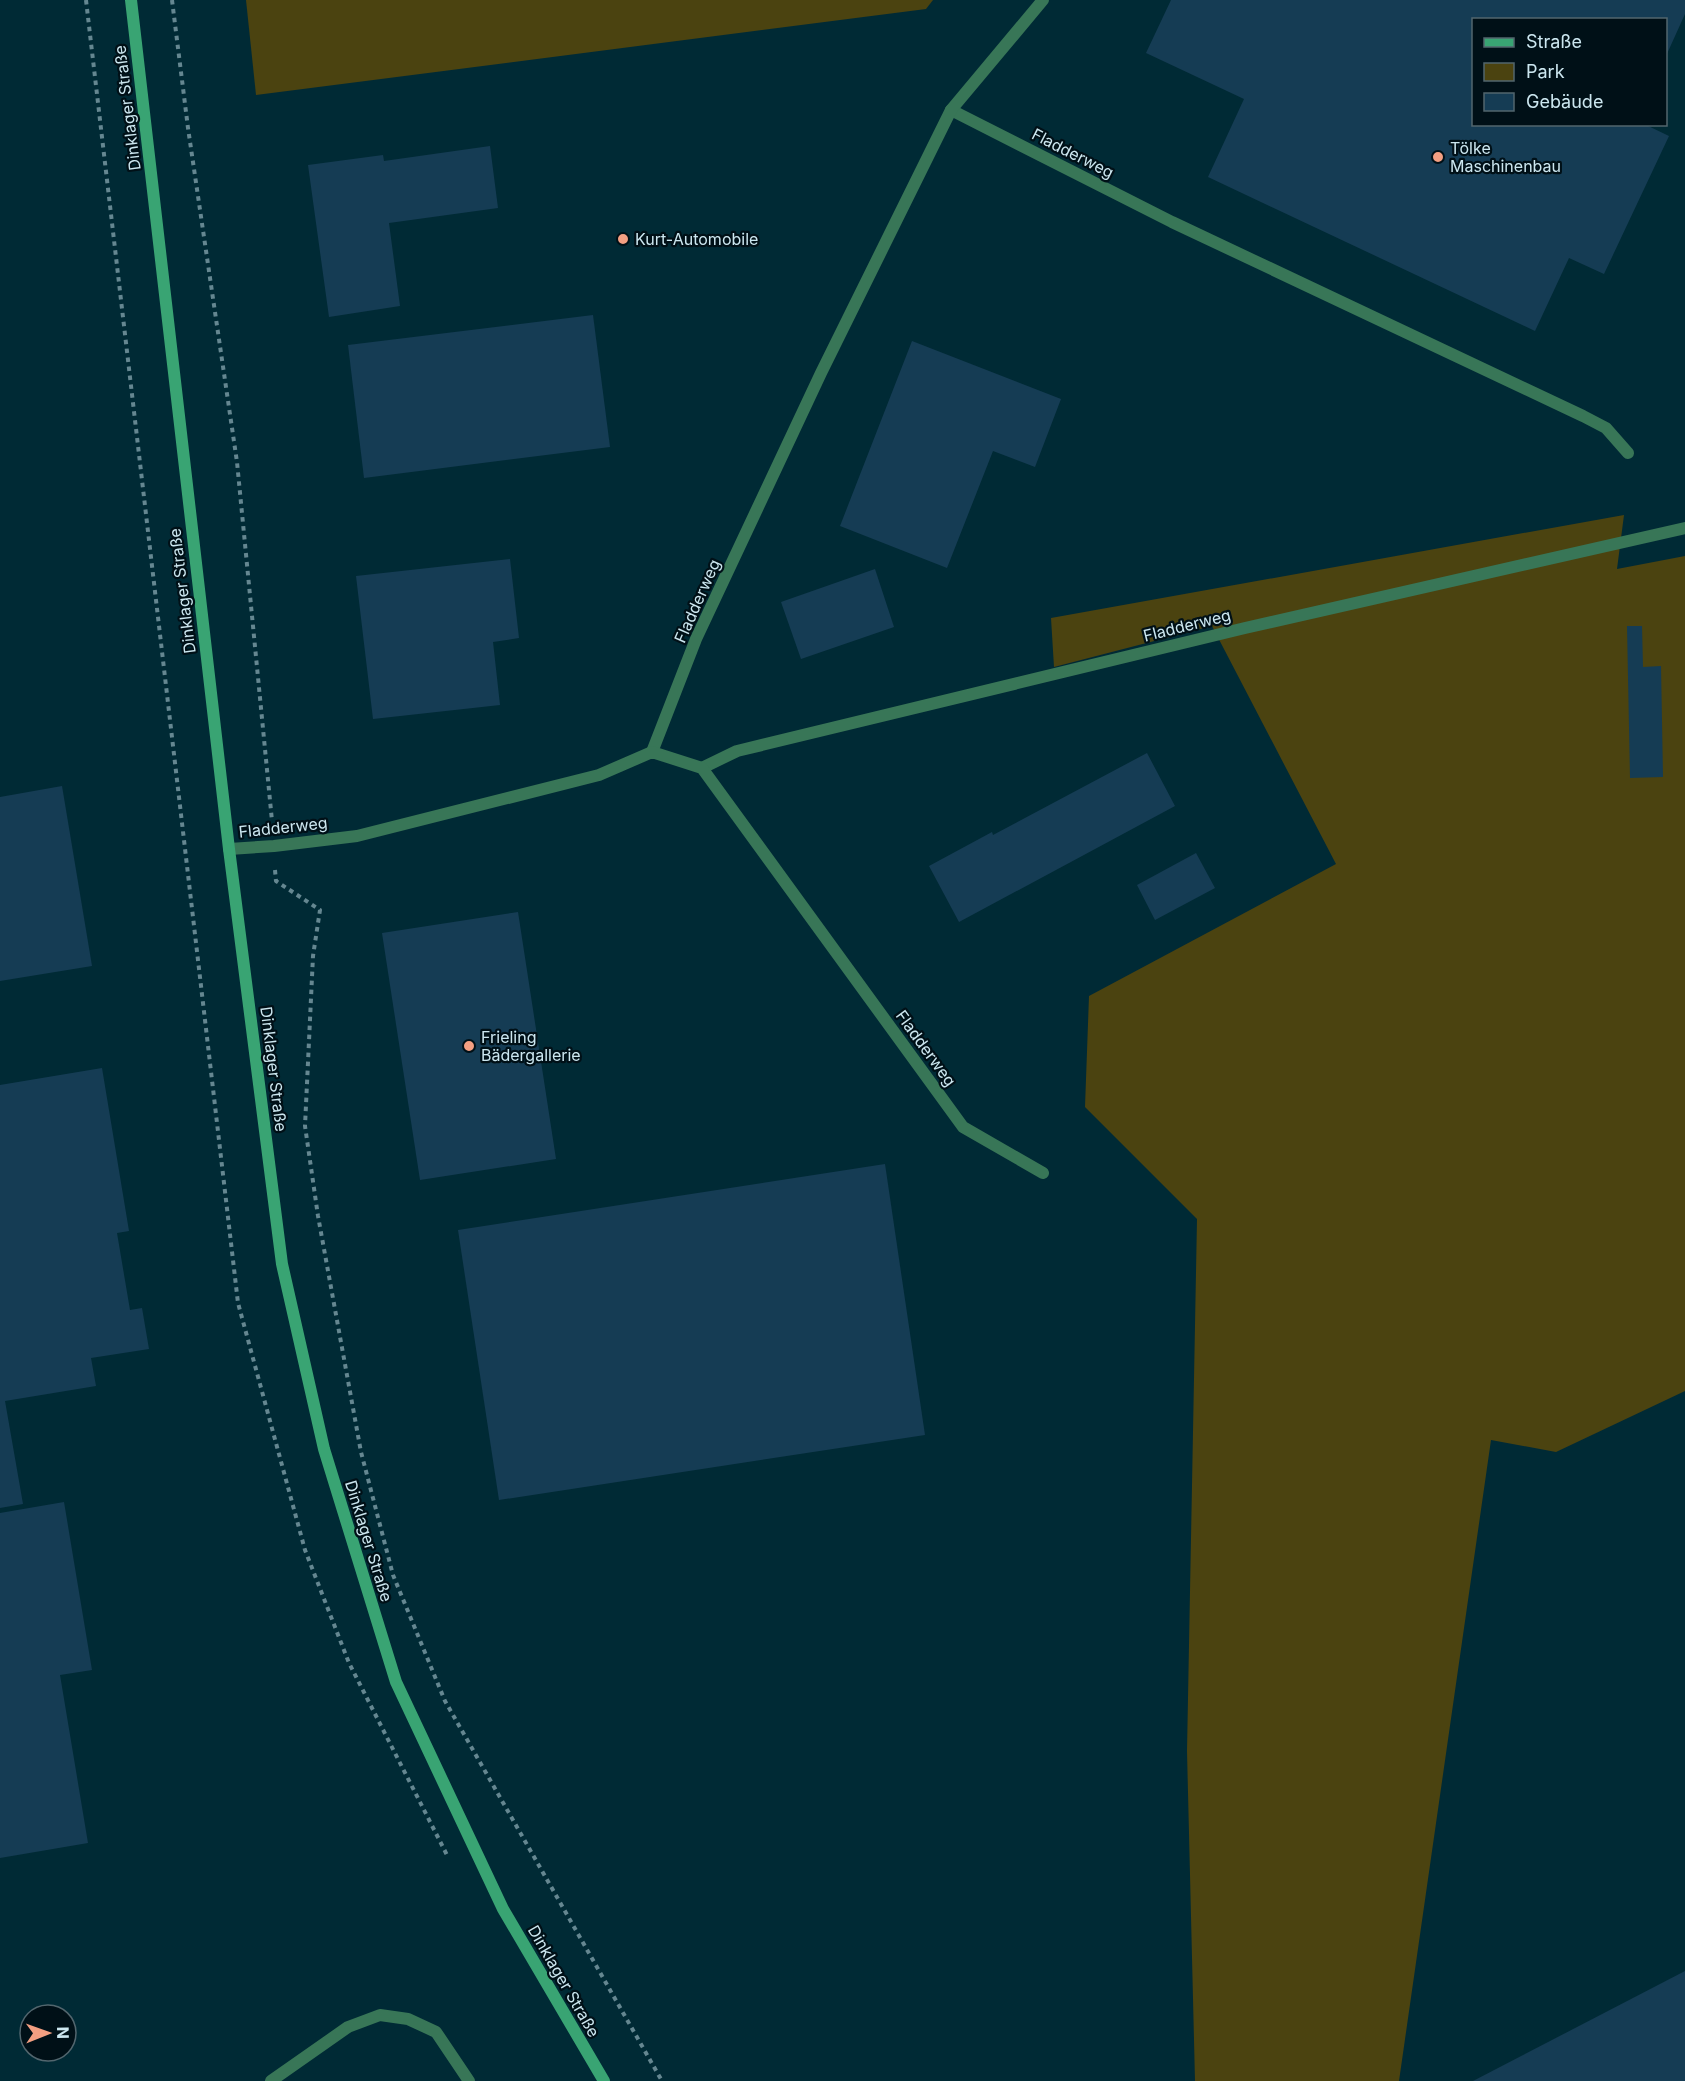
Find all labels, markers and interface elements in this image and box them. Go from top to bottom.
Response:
legend [1472,18,1667,126]
text: Straße [1526,31,1582,52]
street label: Dinklager Straße [109,44,145,172]
text: Park [1526,61,1565,82]
text: Gebäude [1526,91,1603,112]
street label: Fladderweg [1029,124,1117,182]
place label: Tölke Maschinenbau [1450,138,1561,176]
marker: Tölke Maschinenbau [1431,150,1445,164]
place label: Kurt-Automobile [635,229,758,249]
marker: Kurt-Automobile [616,232,630,246]
street label: Dinklager Straße [164,527,200,655]
street label: Fladderweg [670,556,724,646]
street label: Fladderweg [1141,604,1233,646]
street label: Fladderweg [238,812,328,842]
street label: Dinklager Straße [256,1005,292,1133]
street label: Fladderweg [892,1006,960,1090]
place label: Frieling Bädergallerie [481,1027,581,1065]
marker: Frieling Bädergallerie [462,1039,476,1053]
street label: Dinklager Straße [341,1478,397,1604]
street label: Dinklager Straße [524,1921,604,2041]
north arrow [18,2003,78,2063]
text: N [53,2026,73,2039]

